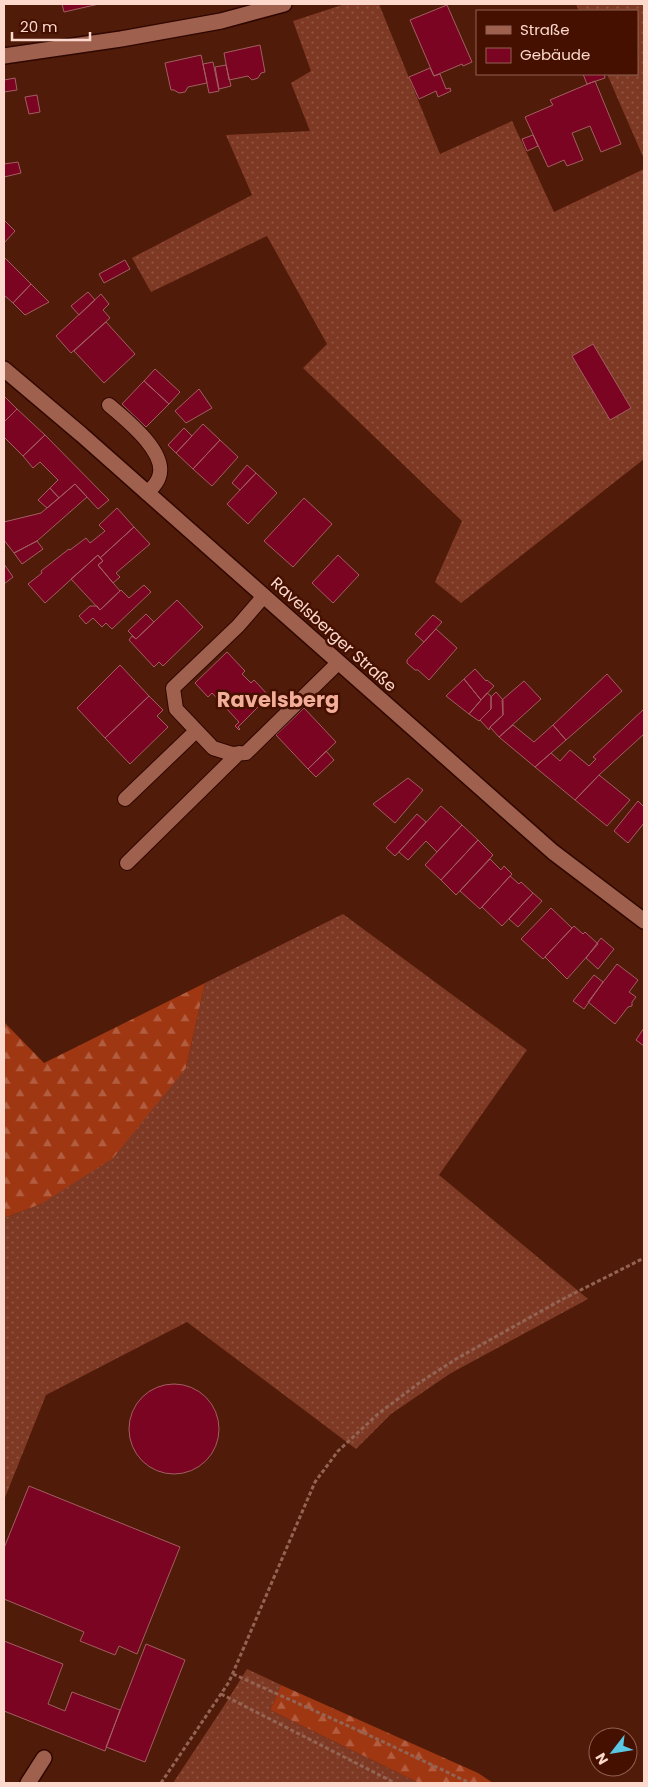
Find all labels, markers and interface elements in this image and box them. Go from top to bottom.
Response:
scale bar [12,10,90,42]
legend [476,10,638,75]
text: 20 m [20,16,58,37]
text: Straße [520,19,570,40]
text: Gebäude [520,44,590,65]
street label: Ravelsberger Straße [266,572,402,697]
district label: Ravelsberg [217,685,339,714]
north arrow [588,1727,638,1777]
text: N [591,1749,613,1768]

